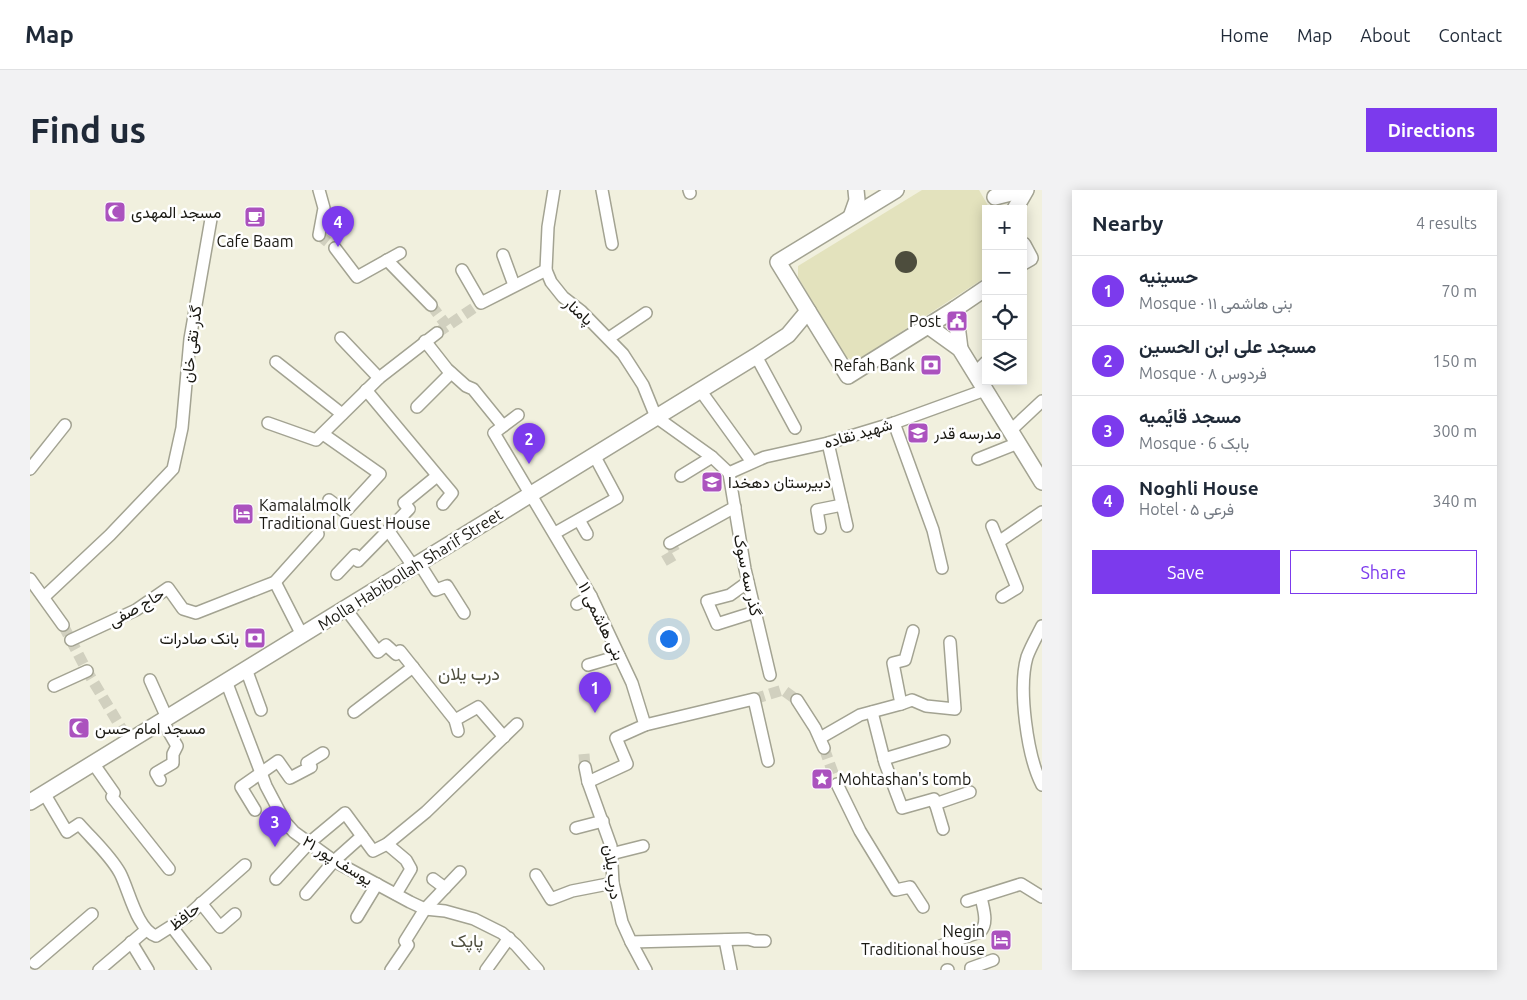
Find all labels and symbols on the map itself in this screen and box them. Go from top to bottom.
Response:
mosque icon: مسجد المهدی [103,200,127,224]
place label: مسجد المهدی [131,203,221,223]
cafe icon: Cafe Baam [243,205,267,229]
pin: 4 [322,206,354,247]
place label: Cafe Baam [216,232,294,250]
street label: پامنار [558,293,597,331]
street label: گذر تقی خان [177,304,207,384]
public building icon: Post [945,309,969,333]
place label: Post [909,312,942,330]
bank icon: Refah Bank [919,353,943,377]
place label: Refah Bank [834,356,915,374]
street label: شهید نقاده [822,415,895,453]
school or university icon: مدرسه قدر [906,421,930,445]
pin: 2 [513,423,545,464]
place label: مدرسه قدر [933,424,1001,444]
school or university icon: دبیرستان دهخدا [700,470,724,494]
place label: دبیرستان دهخدا [728,473,831,493]
place label: Kamalalmolk Traditional Guest House [259,496,431,532]
hotel icon: Kamalalmolk Traditional Guest House [231,502,255,526]
street label: Molla Habibollah Sharif Street [314,504,506,633]
street label: گذر سه سوک [729,532,765,618]
street label: بنی هاشمی ۱۱ [574,579,629,664]
street label: حاج صفی [105,584,169,633]
bank icon: بانک صادرات [243,626,267,650]
your location [656,626,682,652]
place label: بانک صادرات [159,629,239,649]
district label: درب یلان [438,663,500,685]
pin: 1 [579,672,611,713]
mosque icon: مسجد امام حسن [67,716,91,740]
place label: مسجد امام حسن [95,719,206,739]
place icon: Mohtashan's tomb [810,767,834,791]
place label: Mohtashan's tomb [838,770,971,788]
pin: 3 [259,806,291,847]
street label: یوسف پور ۲۱ [298,831,376,891]
street label: درب یلان [599,844,625,901]
street label: حافظ [165,898,203,934]
place label: Negin Traditional house [861,922,985,958]
hotel icon: Negin Traditional house [989,928,1013,952]
district label: پاپک [451,930,483,953]

